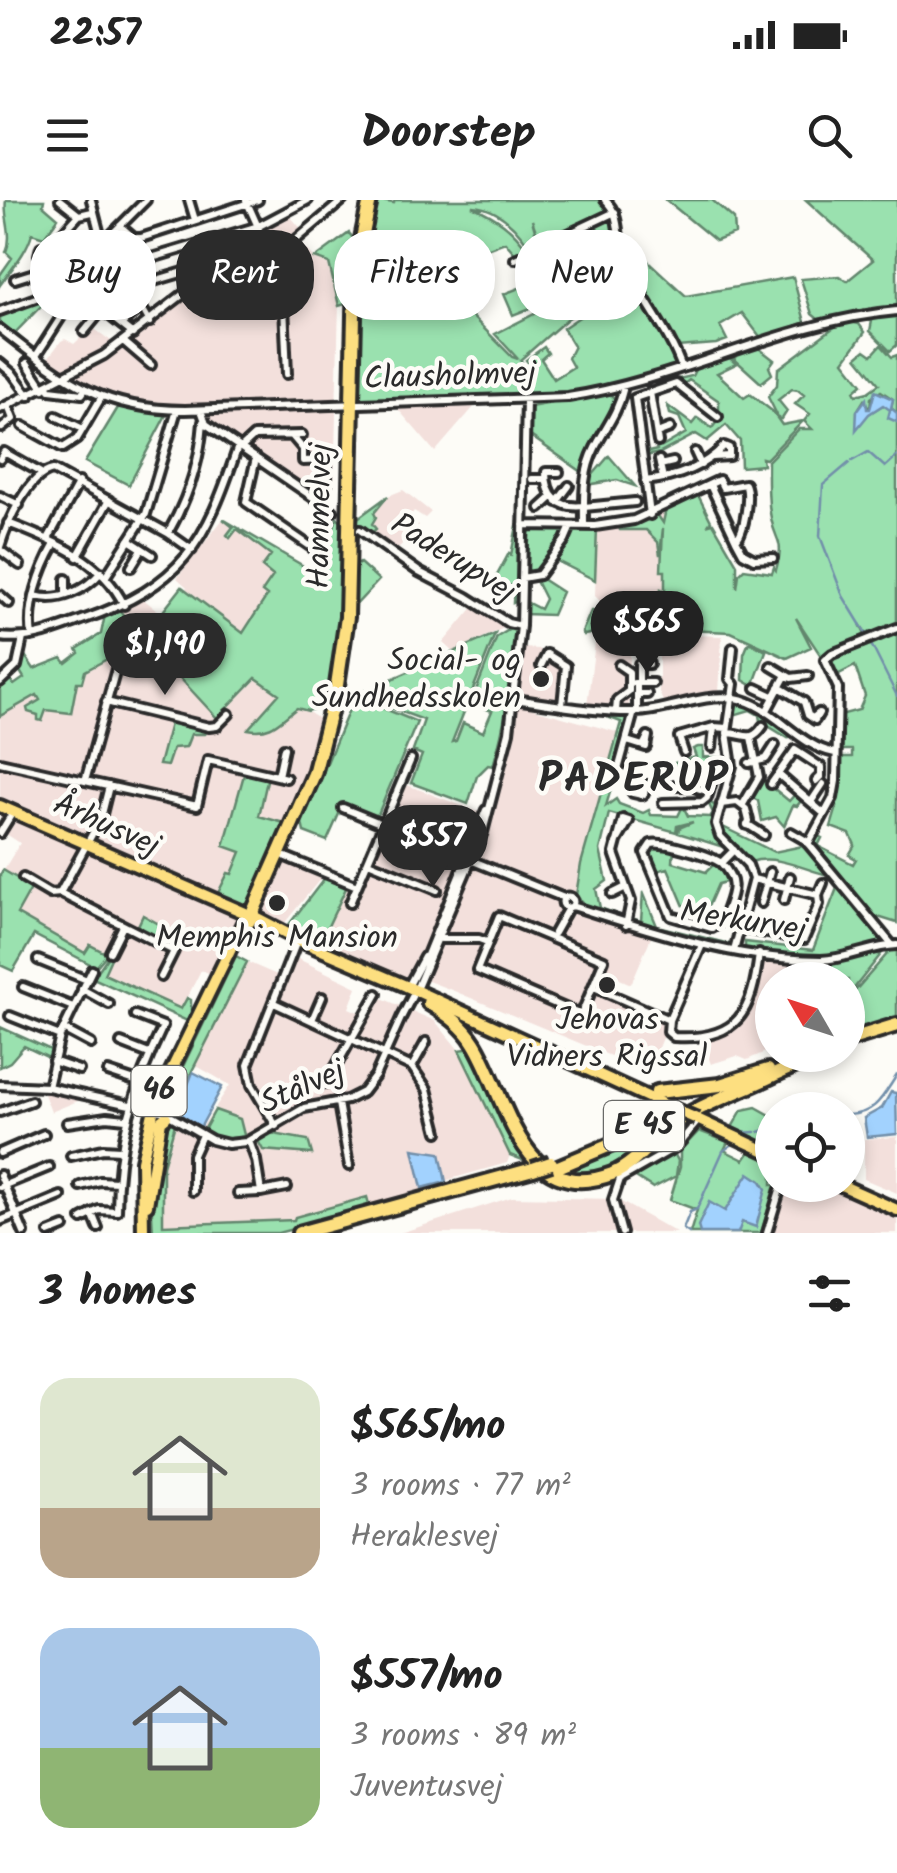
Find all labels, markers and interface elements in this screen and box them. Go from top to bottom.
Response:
text: 22:57 [50,5,141,65]
text: Doorstep [361,99,536,171]
icon: menu [40,108,95,163]
icon: search [802,108,857,163]
chip: Buy [30,230,156,320]
chip: Rent [176,230,314,320]
chip: Filters [334,230,495,320]
chip: New [515,230,648,320]
street label: Clausholmvej [363,348,539,405]
street label: Hammelvej [294,441,348,589]
street label: Paderupvej [380,500,527,619]
pin: $565 [588,591,706,676]
text: $565 [613,598,681,649]
pin: $1,190 [84,613,246,698]
text: $1,190 [125,620,205,671]
place label: Social- og Sundhedsskolen [312,636,521,724]
marker: Social- og Sundhedsskolen [530,668,552,690]
district label: PADERUP [538,747,730,814]
street label: Århusvej [44,780,169,873]
pin: $557 [374,805,492,890]
text: $557 [400,812,466,863]
street label: Merkurvej [676,887,812,957]
marker: Memphis Mansion [266,892,288,914]
place label: Memphis Mansion [156,913,398,964]
north arrow [755,962,865,1072]
map controls [755,962,865,1202]
marker: Jehovas Vidners Rigssal [596,974,618,996]
place label: Jehovas Vidners Rigssal [507,995,708,1083]
street label: Stålvej [252,1046,355,1129]
road number: 46 [132,1066,186,1116]
button: locate [755,1092,865,1202]
road number: E 45 [604,1101,684,1151]
text: 3 homes [40,1260,196,1327]
icon: filters [802,1266,857,1321]
text: $565/mo [350,1394,506,1461]
icon: home [120,1418,240,1538]
text: 3 rooms · 77 m² [350,1461,571,1512]
text: Heraklesvej [350,1512,498,1563]
text: $557/mo [350,1644,503,1711]
icon: home [120,1668,240,1788]
text: 3 rooms · 89 m² [350,1711,576,1762]
text: Juventusvej [350,1762,503,1813]

